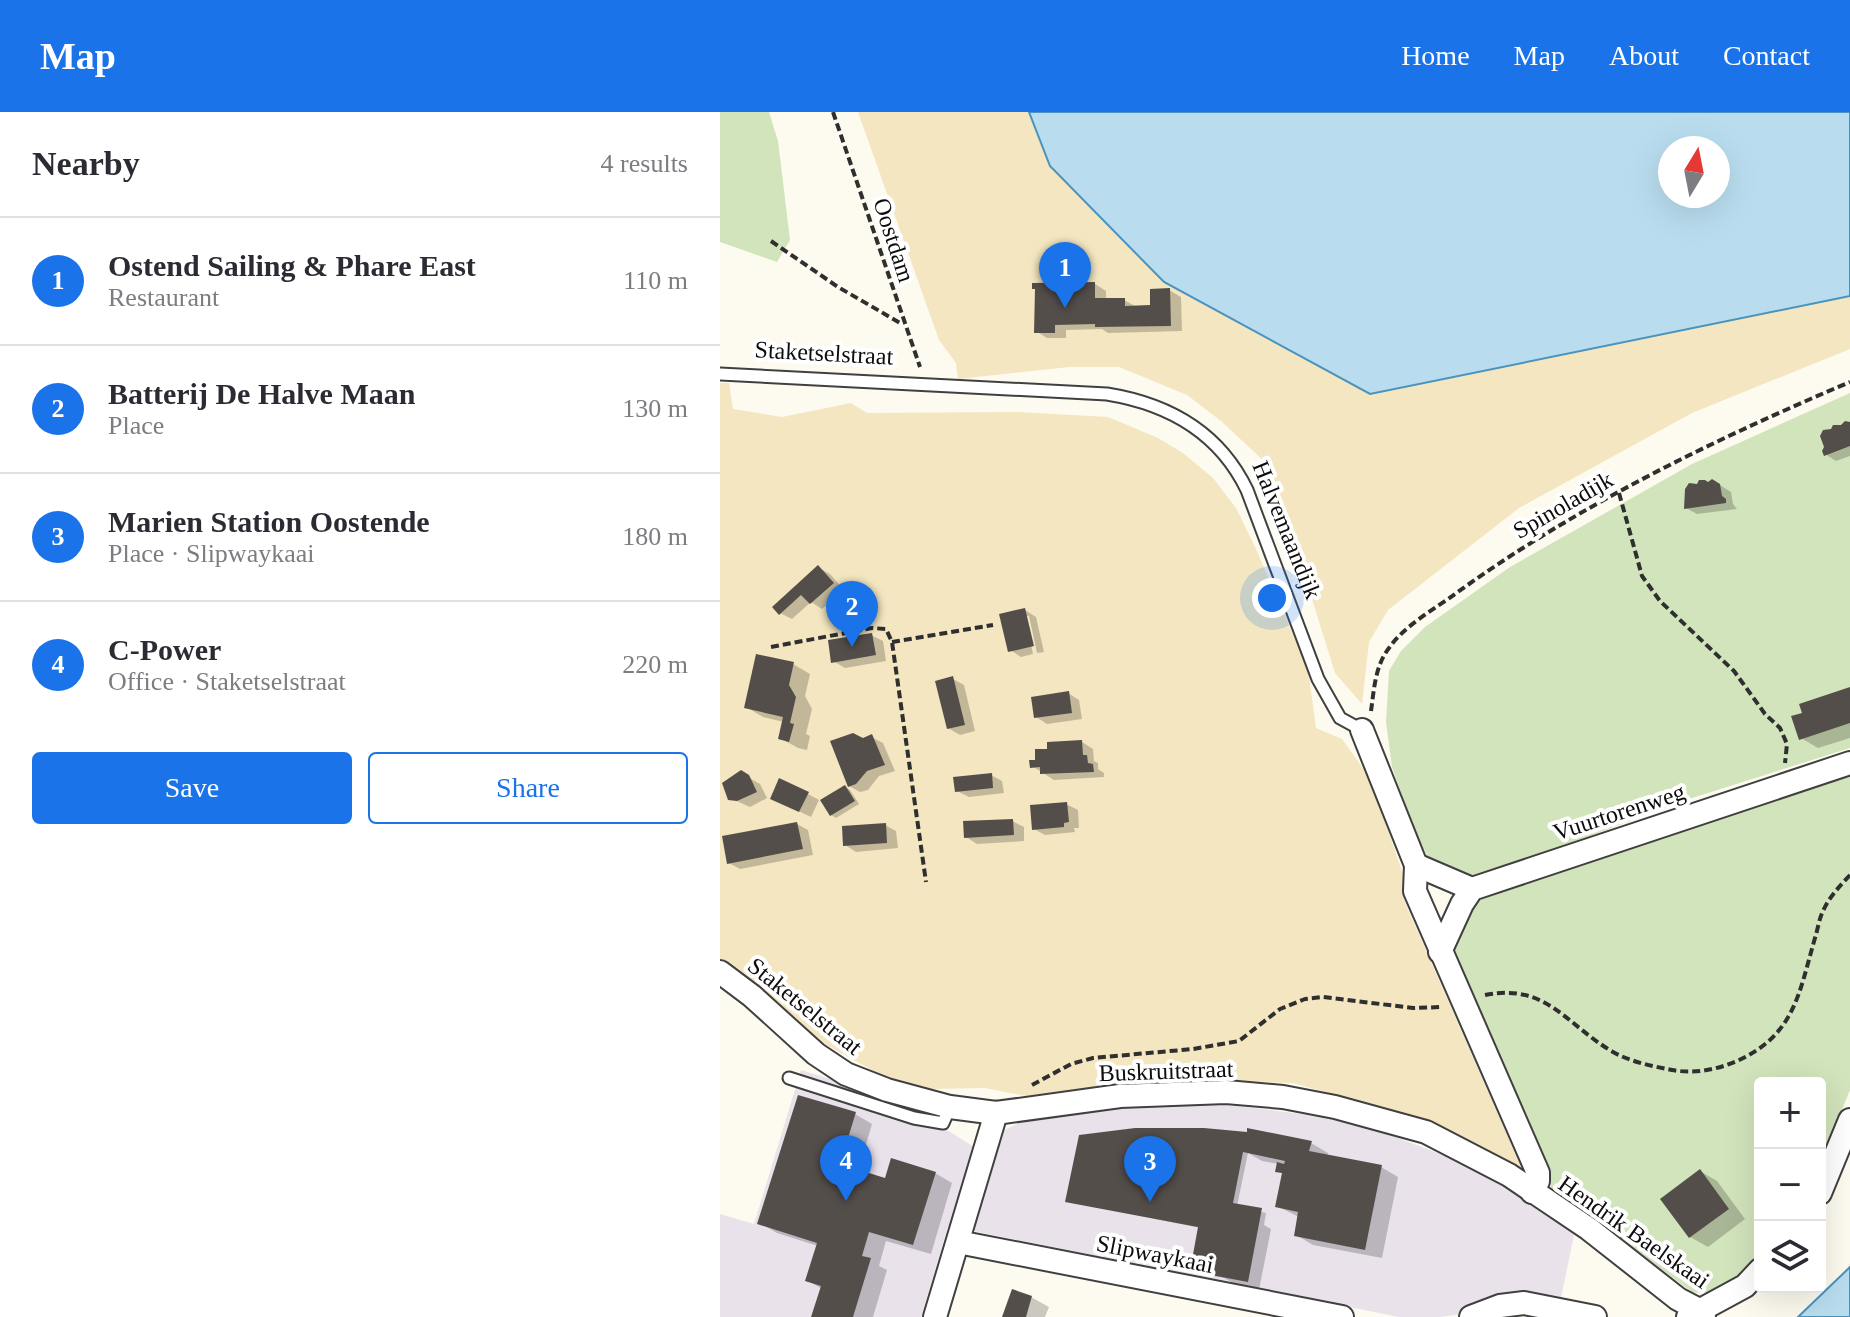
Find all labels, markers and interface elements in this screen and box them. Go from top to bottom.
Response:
text: Map [40,35,116,77]
text: Home [1401,40,1470,71]
text: Map [1514,40,1565,71]
text: About [1609,40,1679,71]
text: Contact [1723,40,1810,71]
north arrow [1658,136,1730,208]
text: Nearby [32,145,140,182]
text: 4 results [601,149,688,178]
street label: Oostdam [868,195,920,286]
pin: 1 [1039,242,1091,308]
text: Ostend Sailing & Phare East [108,249,476,282]
text: 1 [52,266,65,295]
text: 110 m [623,266,688,295]
text: Restaurant [108,283,219,312]
street label: Staketselstraat [754,336,894,370]
text: Batterij De Halve Maan [108,377,415,410]
text: 2 [52,394,65,423]
text: 130 m [622,394,688,423]
text: Place [108,411,164,440]
street label: Halvemaandijk [1247,457,1327,603]
street label: Spinoladijk [1509,466,1617,544]
text: Marien Station Oostende [108,505,430,538]
text: 3 [52,522,65,551]
text: 180 m [622,522,688,551]
text: Place · Slipwaykaai [108,539,315,568]
your location [1252,578,1292,618]
pin: 2 [826,581,878,647]
text: C-Power [108,633,221,666]
text: 4 [52,650,65,679]
text: 220 m [622,650,688,679]
text: Office · Staketselstraat [108,667,346,696]
button: Save [32,752,352,824]
button: Share [368,752,688,824]
street label: Vuurtorenweg [1550,778,1688,846]
street label: Staketselstraat [743,952,867,1060]
street label: Buskruitstraat [1098,1056,1234,1086]
map controls [1754,1077,1826,1293]
button: + [1754,1077,1826,1149]
pin: 4 [820,1135,872,1201]
pin: 3 [1124,1136,1176,1202]
button: − [1754,1149,1826,1221]
street label: Hendrik Baelskaai [1554,1170,1715,1294]
button: layers [1754,1221,1826,1293]
street label: Slipwaykaai [1094,1230,1216,1278]

